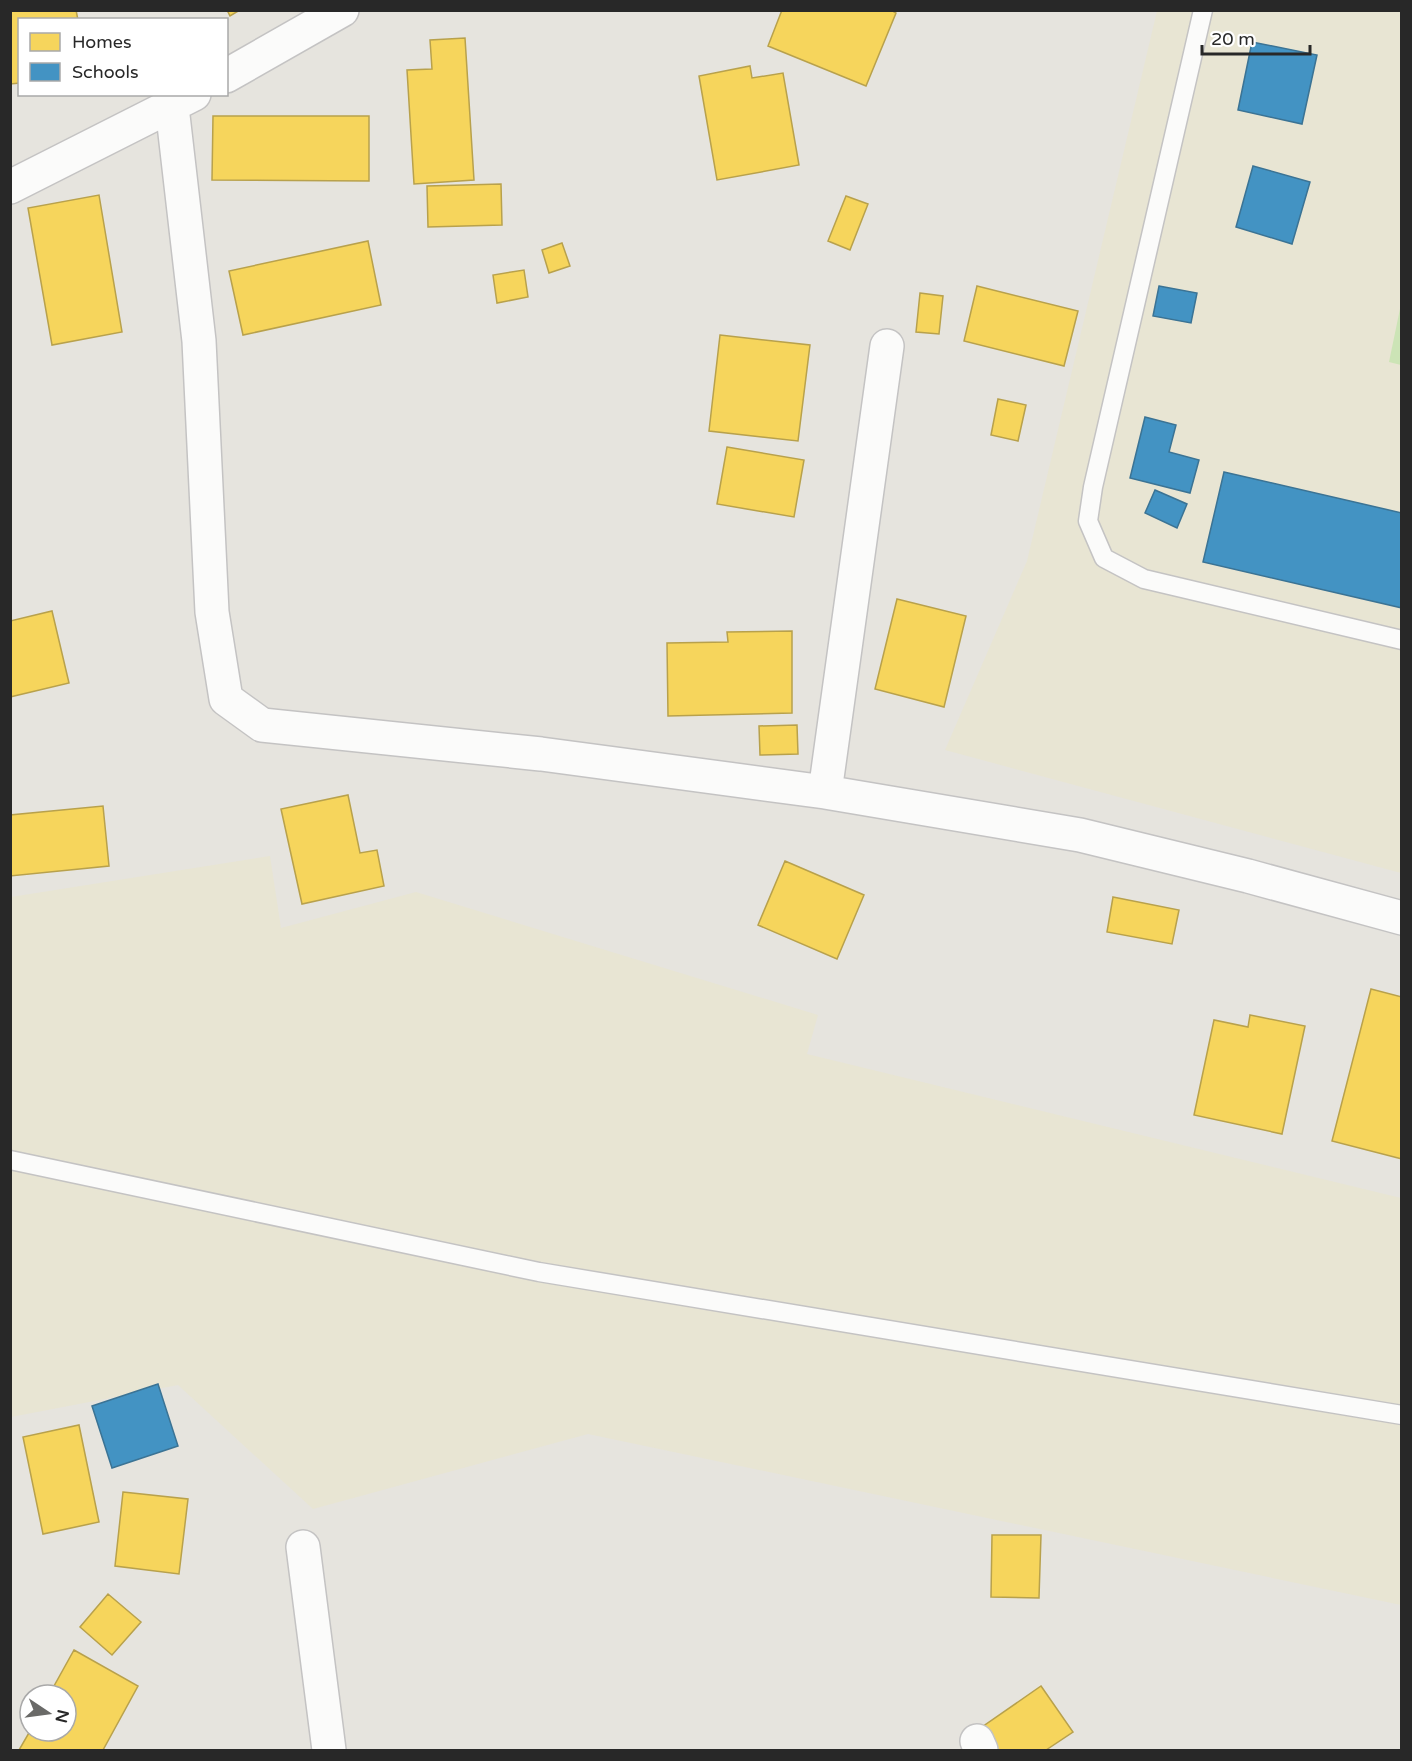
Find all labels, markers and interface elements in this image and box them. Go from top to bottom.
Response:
legend [18,18,228,96]
scale bar [1202,18,1310,56]
text: 20 m [1211,28,1255,50]
text: Homes [72,31,132,53]
text: Schools [72,61,139,83]
north arrow [18,1683,78,1743]
text: N [50,1708,73,1725]

